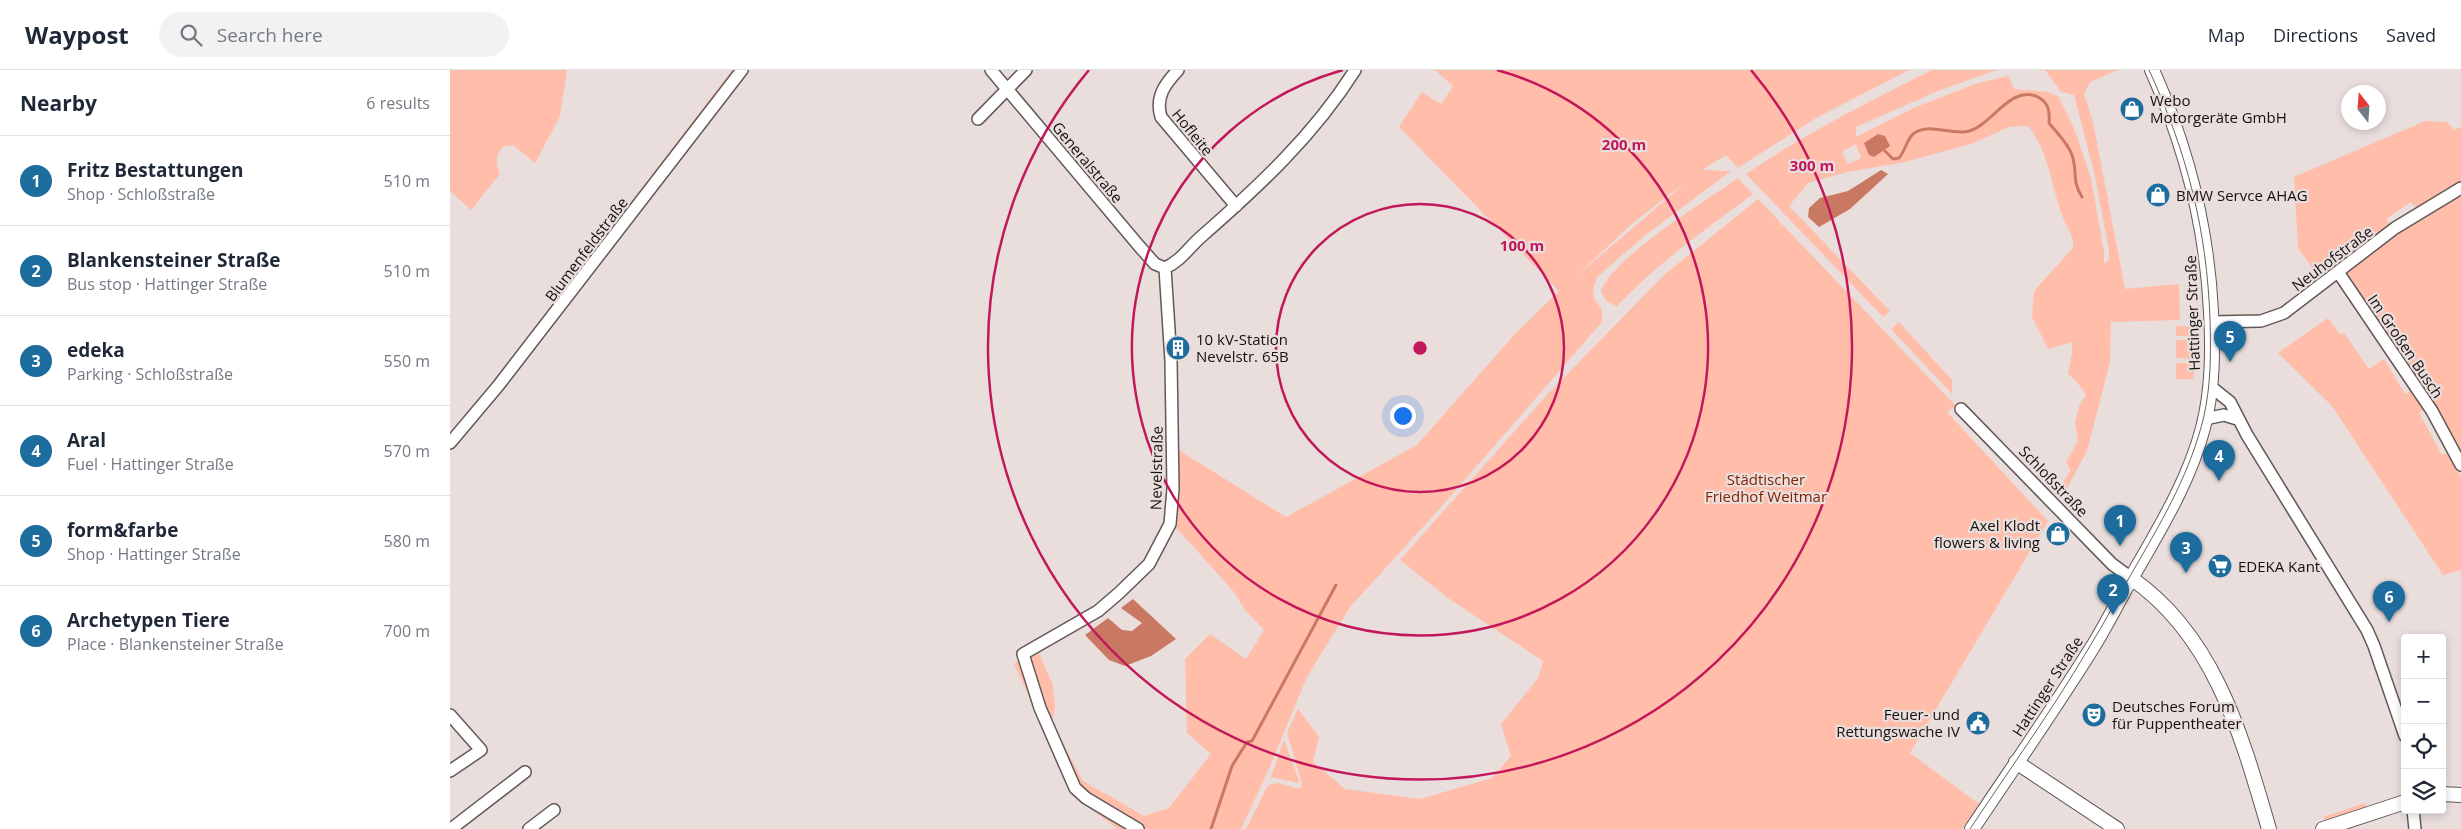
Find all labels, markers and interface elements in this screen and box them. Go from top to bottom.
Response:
search box [159,12,509,57]
text: Waypost [25,18,129,51]
icon: search [177,21,205,49]
text: Search here [217,22,323,48]
text: Map [2208,23,2245,47]
text: Directions [2273,23,2358,47]
text: Saved [2386,23,2436,47]
north arrow [2341,85,2386,130]
text: Nearby [20,89,97,117]
place label: Webo Motorgeräte GmbH [2150,90,2287,127]
text: 6 results [366,92,430,114]
shop icon: Webo Motorgeräte GmbH [2119,96,2145,122]
street label: Hofleite [1168,104,1218,160]
street label: Generalstraße [1048,117,1128,207]
text: 200 m [1602,134,1646,154]
text: 300 m [1790,155,1834,175]
text: Fritz Bestattungen [67,157,243,183]
text: 1 [31,170,41,192]
text: 510 m [384,170,430,192]
shop icon: BMW Servce AHAG [2145,182,2171,208]
text: Shop · Schloßstraße [67,183,215,205]
place label: BMW Servce AHAG [2176,185,2308,205]
street label: Blumenfeldstraße [540,193,632,305]
street label: Neuhofstraße [2287,221,2377,295]
text: 100 m [1500,235,1544,255]
text: Blankensteiner Straße [67,247,281,273]
street label: Hattinger Straße [2180,255,2204,371]
text: 2 [31,260,41,282]
text: 510 m [384,260,430,282]
text: Bus stop · Hattinger Straße [67,273,267,295]
street label: Im Großen Busch [2364,290,2448,402]
pin: 5 [2214,321,2246,362]
place label: 10 kV-Station Nevelstr. 65B [1196,329,1289,366]
building icon: 10 kV-Station Nevelstr. 65B [1165,335,1191,361]
text: edeka [67,337,125,363]
centre of rings [1411,339,1429,357]
text: 3 [31,350,41,372]
text: 550 m [384,350,430,372]
text: Parking · Schloßstraße [67,363,233,385]
your location [1390,403,1416,429]
street label: Nevelstraße [1145,426,1167,510]
text: Aral [67,427,106,453]
text: 4 [31,440,41,462]
text: 570 m [384,440,430,462]
pin: 4 [2203,440,2235,481]
street label: Schloßstraße [2015,441,2093,521]
text: Fuel · Hattinger Straße [67,453,234,475]
park label: Städtischer Friedhof Weitmar [1705,469,1827,506]
pin: 1 [2104,505,2136,546]
place label: Axel Klodt flowers & living [1934,515,2040,552]
text: form&farbe [67,517,178,543]
shop icon: Axel Klodt flowers & living [2045,521,2071,547]
text: 5 [31,530,41,552]
text: 580 m [384,530,430,552]
pin: 3 [2170,532,2202,573]
text: Shop · Hattinger Straße [67,543,241,565]
supermarket icon: EDEKA Kant [2207,553,2233,579]
place label: EDEKA Kant [2238,556,2320,576]
pin: 2 [2097,574,2129,615]
pin: 6 [2373,581,2405,622]
text: Archetypen Tiere [67,607,230,633]
text: 6 [31,620,41,642]
text: 700 m [384,620,430,642]
street label: Hattinger Straße [2007,632,2087,740]
text: Place · Blankensteiner Straße [67,633,284,655]
map controls [2401,634,2446,814]
button: + [2401,634,2446,679]
button: − [2401,679,2446,724]
place label: Deutsches Forum für Puppentheater [2112,696,2242,733]
theatre icon: Deutsches Forum für Puppentheater [2081,702,2107,728]
place label: Feuer- und Rettungswache IV [1836,704,1960,741]
public building icon: Feuer- und Rettungswache IV [1965,710,1991,736]
button: locate [2401,724,2446,769]
button: layers [2401,769,2446,814]

